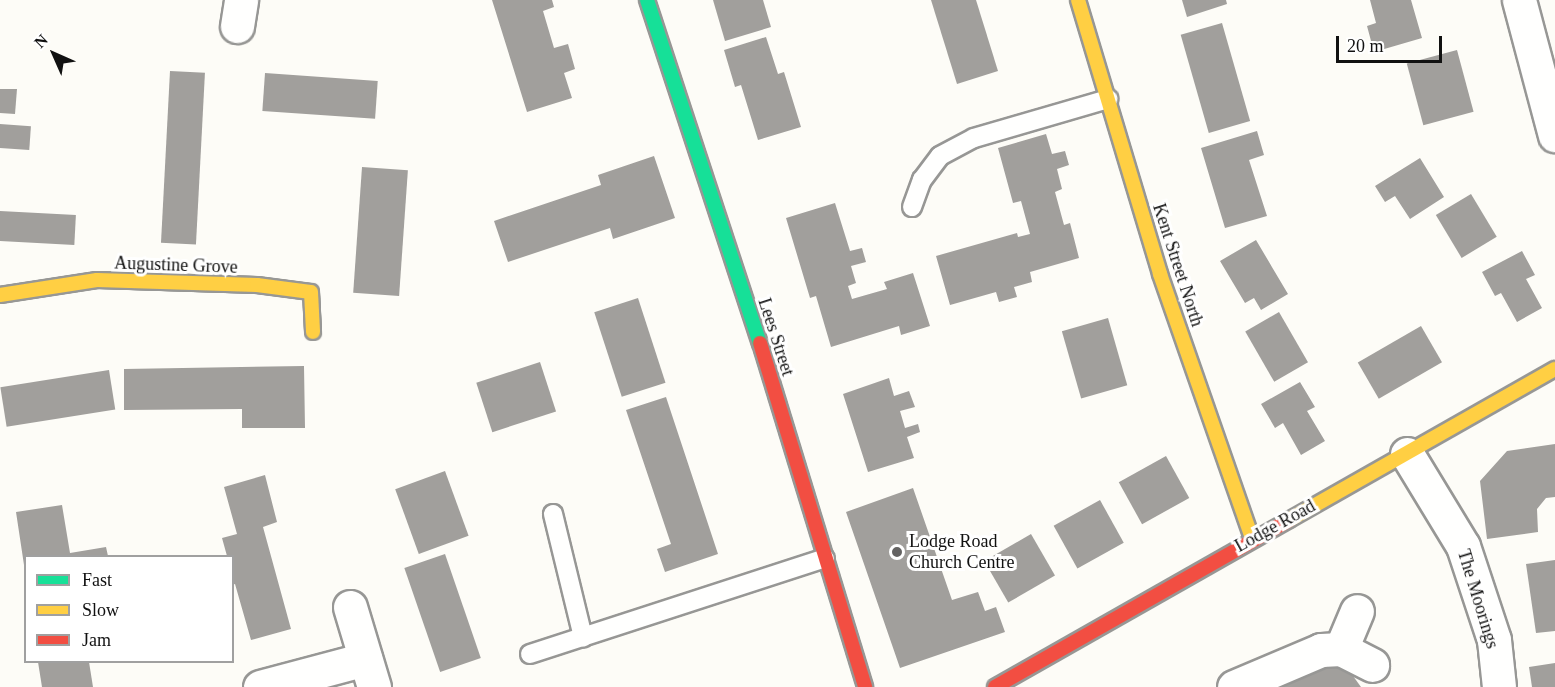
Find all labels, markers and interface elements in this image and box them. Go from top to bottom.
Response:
north arrow [24,24,84,84]
scale bar [1339,24,1446,62]
text: N [31,31,51,51]
text: 20 m [1347,36,1384,56]
street label: Kent Street North [1148,201,1208,329]
street label: Augustine Grove [114,252,238,278]
street label: Lees Street [753,295,799,379]
street label: Lodge Road [1231,495,1319,557]
place label: Lodge Road Church Centre [909,531,1014,574]
marker: Lodge Road Church Centre [890,545,904,559]
street label: The Moorings [1453,547,1503,651]
legend [24,555,234,663]
text: Fast [82,570,112,590]
text: Slow [82,600,119,620]
text: Jam [82,630,111,650]

